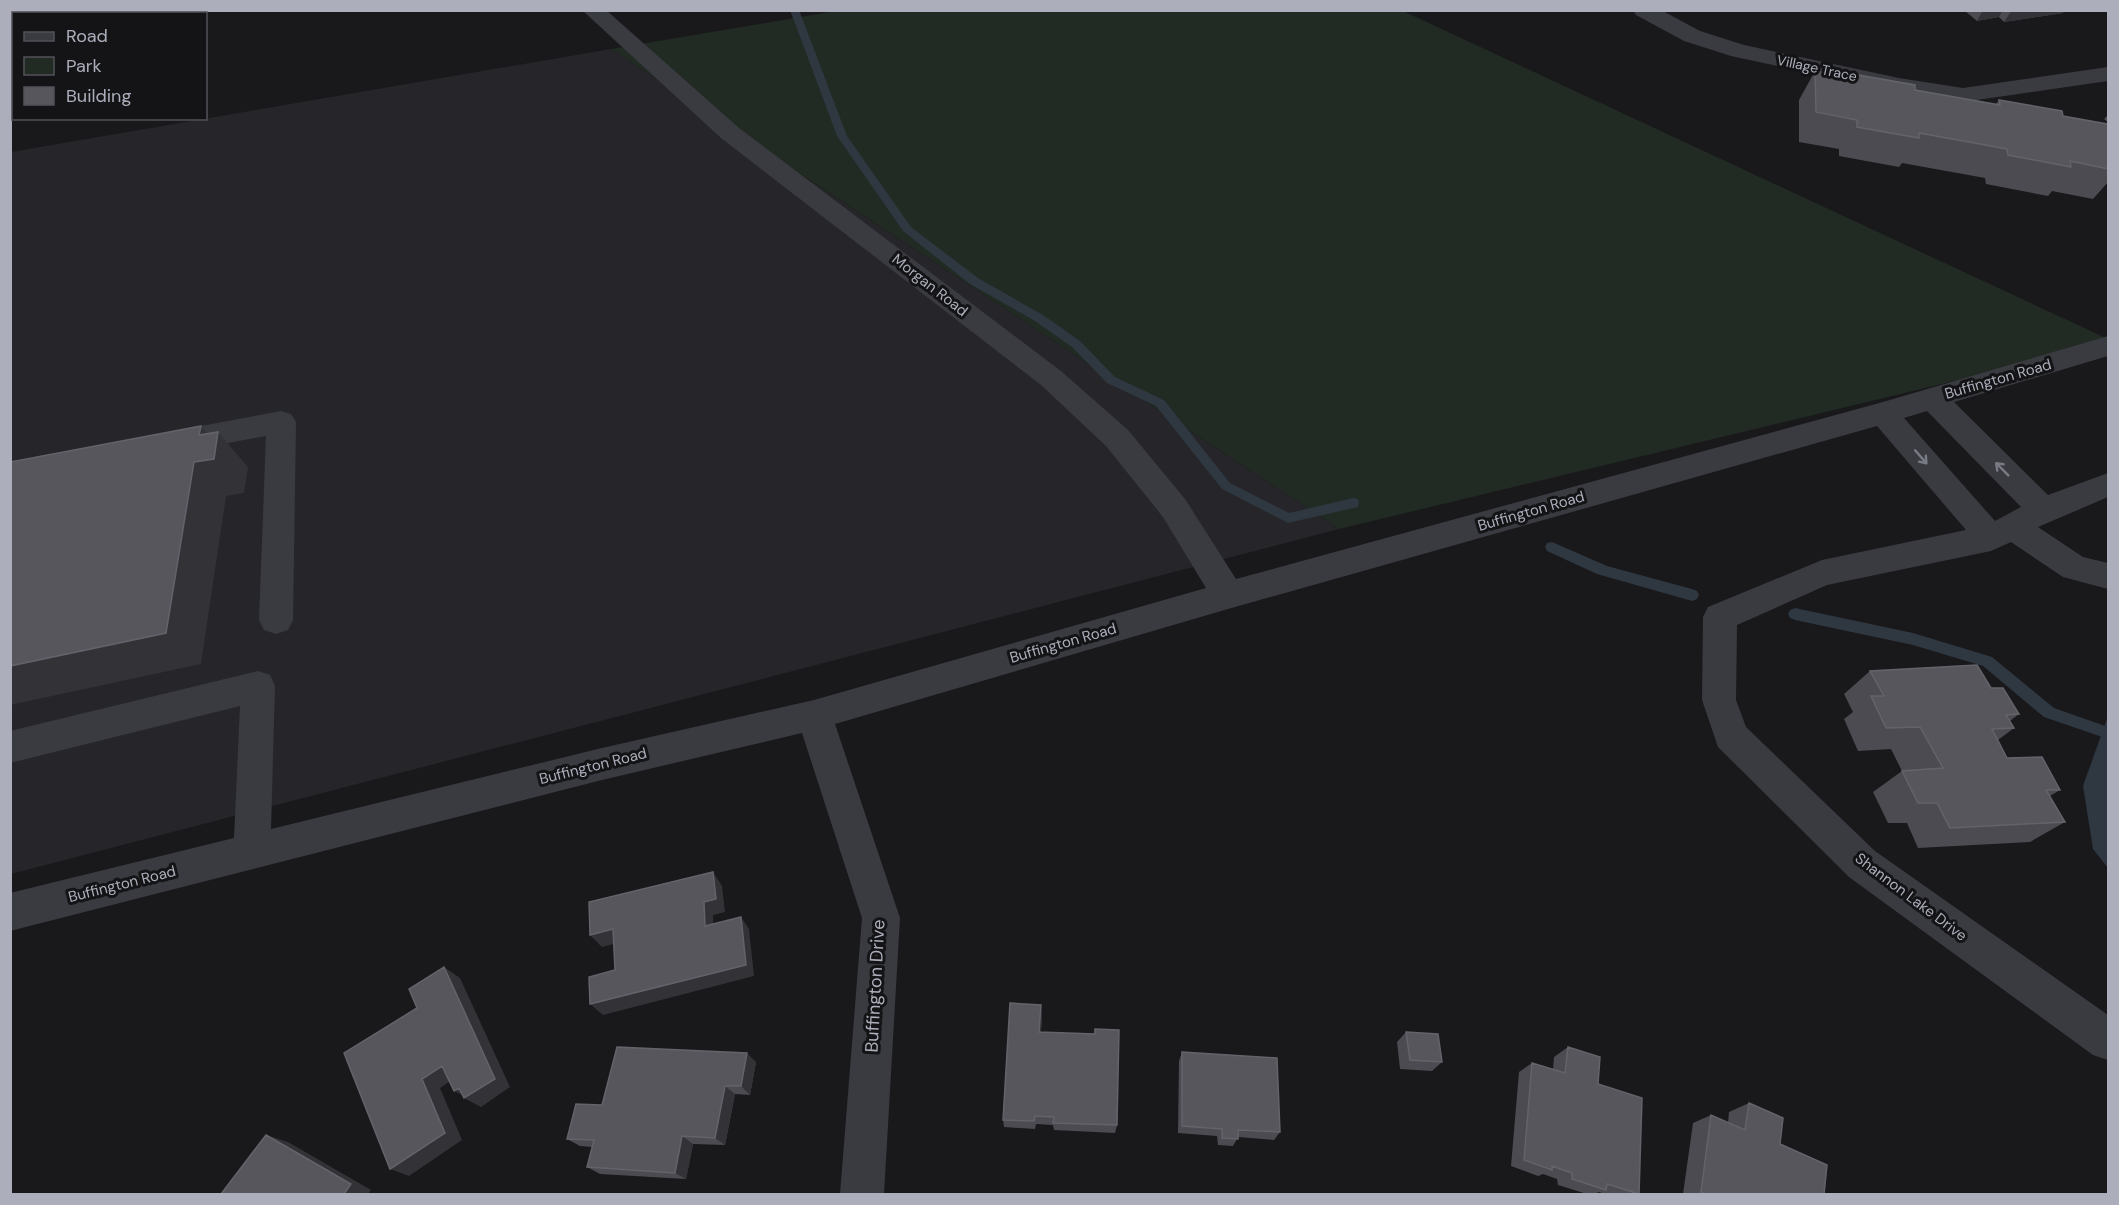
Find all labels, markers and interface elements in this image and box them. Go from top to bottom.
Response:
legend [12,12,207,120]
text: Road [66,24,108,48]
street label: Village Trace [1775,51,1859,85]
text: Park [66,54,102,78]
text: Building [66,84,131,108]
street label: Morgan Road [888,249,972,321]
street label: Buffington Road [1942,354,2054,404]
one-way arrow [1914,449,1928,464]
one-way arrow [1995,461,2009,476]
street label: Buffington Road [1475,486,1587,536]
street label: Buffington Road [1007,618,1119,668]
street label: Buffington Road [537,743,649,789]
street label: Shannon Lake Drive [1851,848,1971,946]
street label: Buffington Road [66,861,178,907]
street label: Buffington Drive [860,919,890,1053]

